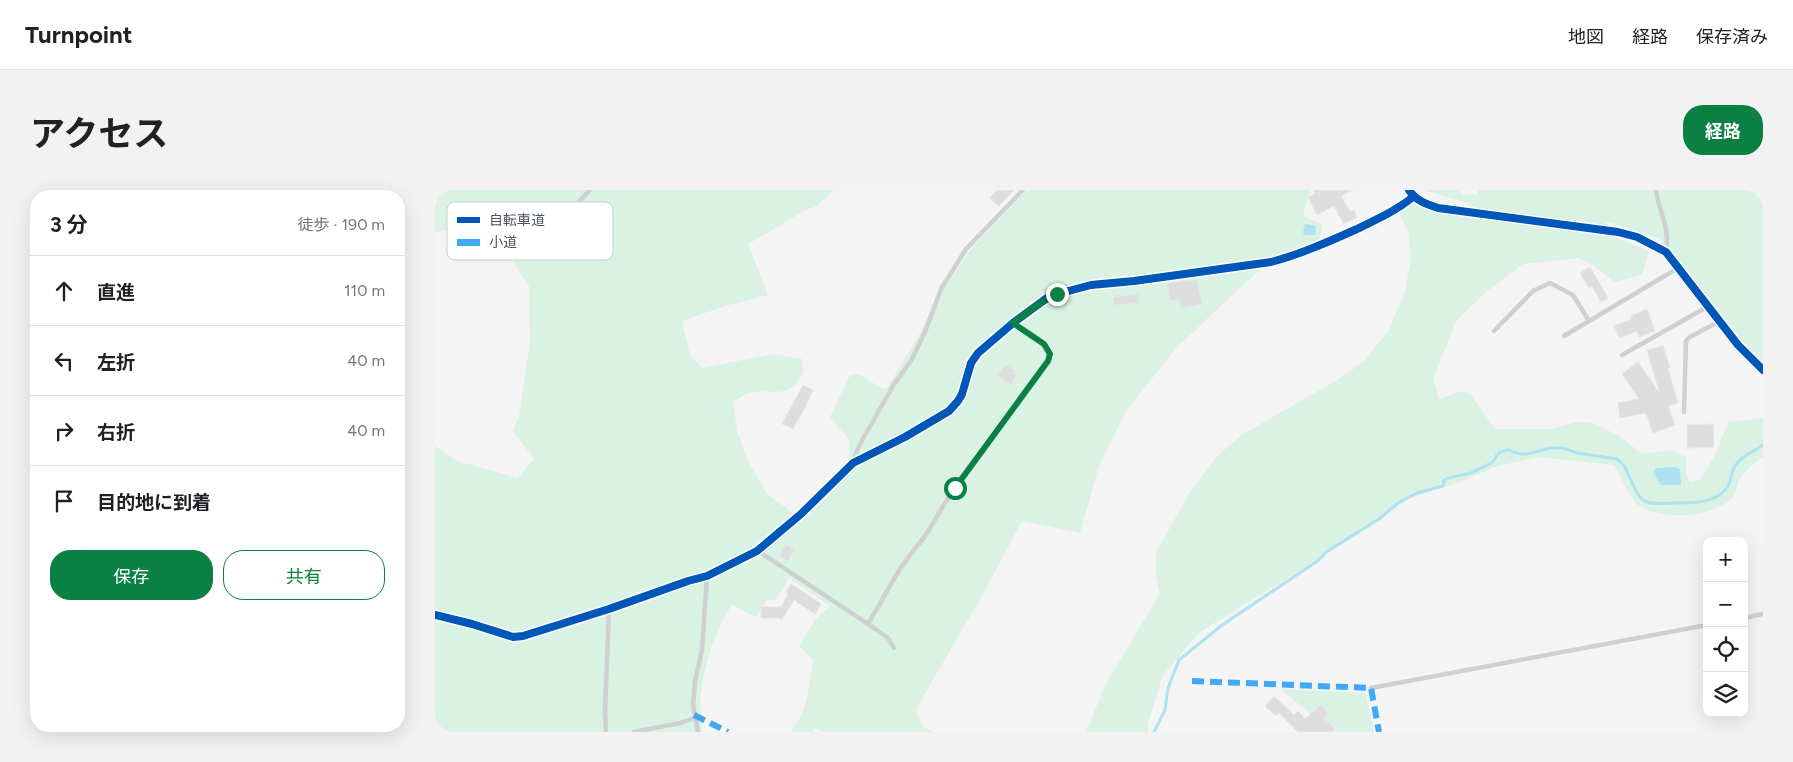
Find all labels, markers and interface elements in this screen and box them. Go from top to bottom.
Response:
text: Turnpoint [25,20,132,49]
text: 地図 [1568,26,1604,48]
text: 経路 [1632,26,1668,48]
text: 保存済み [1696,26,1768,48]
button: 経路 [1683,105,1763,155]
text: アクセス [30,113,168,155]
legend [447,202,613,260]
text: 3 分 [50,212,88,237]
text: 自転車道 [489,212,545,229]
text: 徒歩 · 190 m [298,215,385,234]
text: 小道 [489,234,517,251]
icon: ahead [50,277,78,305]
text: 直進 [97,281,135,304]
text: 110 m [344,281,385,300]
route end [1046,283,1069,306]
icon: left [50,347,78,375]
text: 左折 [97,351,135,374]
text: 40 m [347,351,385,370]
icon: right [50,417,78,445]
text: 右折 [97,421,135,444]
text: 40 m [347,421,385,440]
route start [944,477,967,500]
icon: arrive [50,487,78,515]
text: 目的地に到着 [97,491,211,514]
map controls [1703,537,1748,717]
button: + [1703,537,1748,582]
button: 保存 [50,550,213,600]
button: 共有 [223,550,385,600]
button: − [1703,582,1748,627]
button: locate [1703,627,1748,672]
button: layers [1703,672,1748,717]

